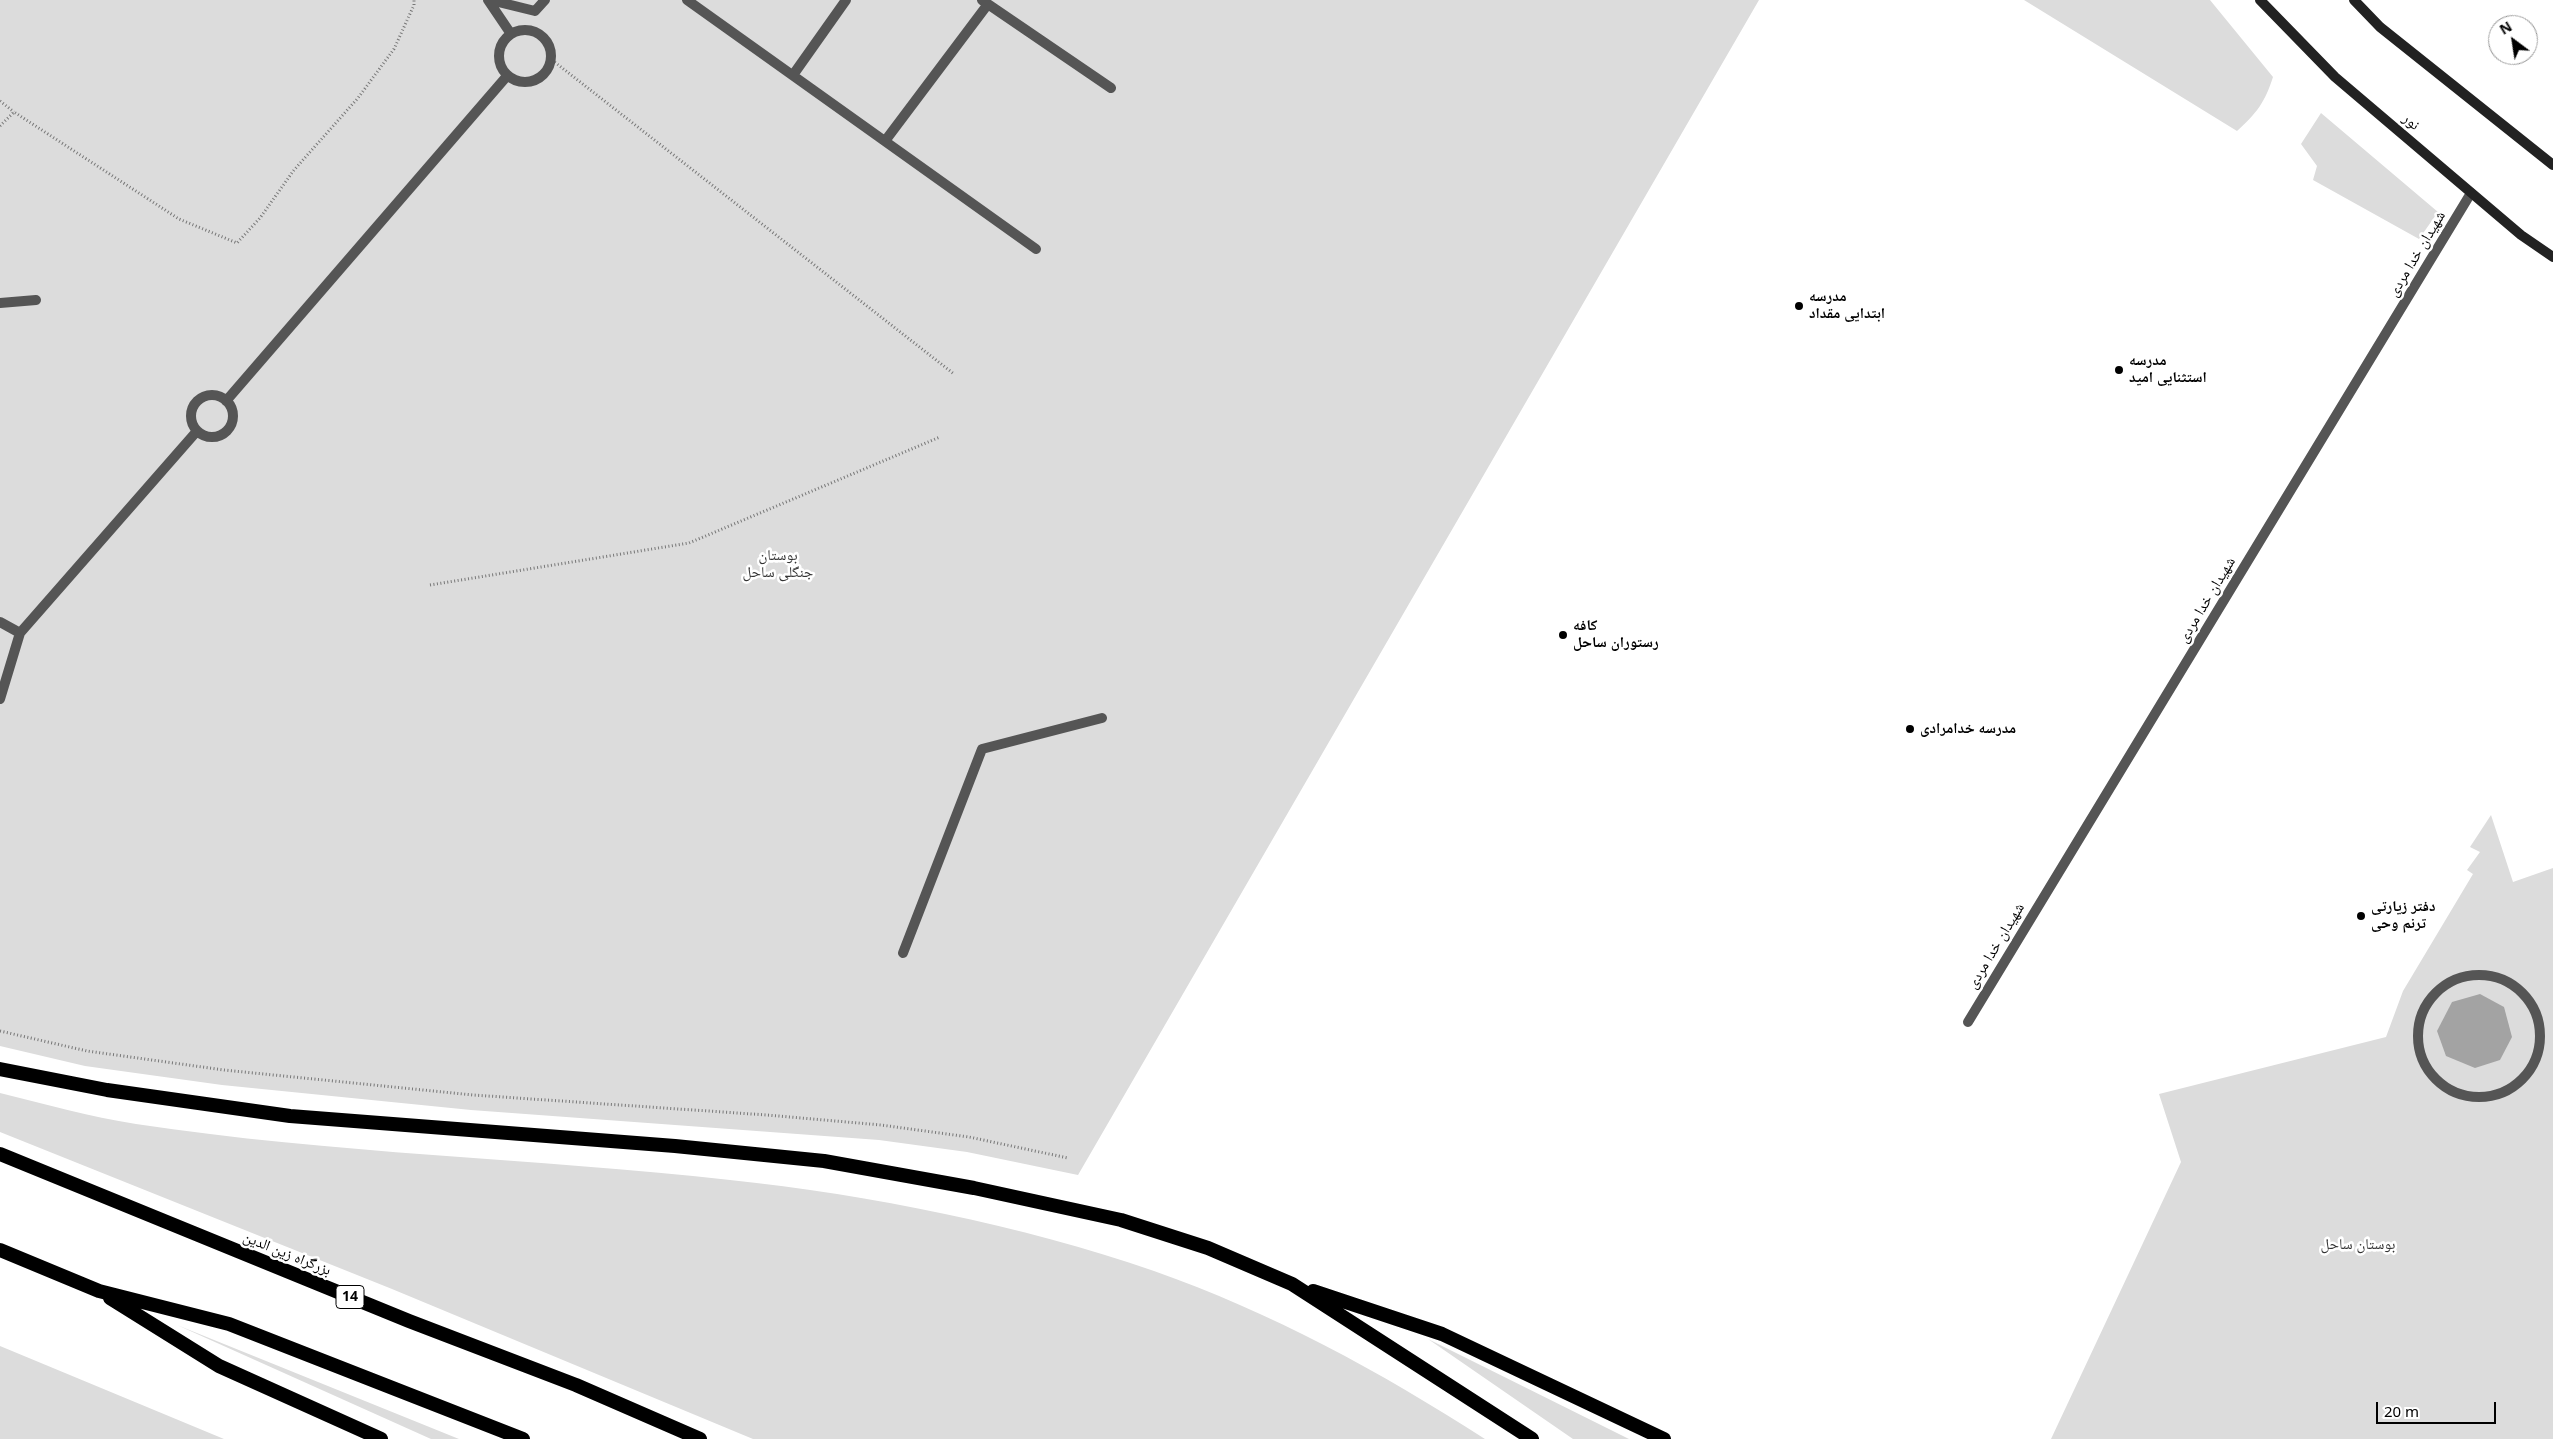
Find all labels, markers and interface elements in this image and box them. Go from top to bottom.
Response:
north arrow [2488,15,2538,65]
text: N [2496,16,2515,39]
street label: نور [2399,110,2423,134]
street label: شهیدان خدا مردی [2384,208,2450,300]
place label: مدرسه ابتدایی مقداد [1809,288,1885,323]
marker: مدرسه ابتدایی مقداد [1793,300,1805,312]
place label: مدرسه استثنایی امید [2129,352,2207,387]
marker: مدرسه استثنایی امید [2113,364,2125,376]
park label: بوستان جنگلی ساحل [743,547,813,582]
street label: شهیدان خدا مردی [2174,554,2240,646]
place label: کافه رستوران ساحل [1573,617,1659,652]
marker: کافه رستوران ساحل [1557,629,1569,641]
place label: مدرسه خدامرادی [1920,720,2016,738]
marker: مدرسه خدامرادی [1904,723,1916,735]
place label: دفتر زیارتی ترنم وحی [2371,898,2435,933]
street label: شهیدان خدا مردی [1963,900,2029,992]
marker: دفتر زیارتی ترنم وحی [2355,910,2367,922]
street label: بزرگراه زین الدین [240,1228,334,1280]
park label: بوستان ساحل [2321,1236,2395,1254]
road number: 14 [336,1285,364,1308]
scale bar [2378,1392,2498,1424]
text: 20 m [2384,1401,2419,1421]

